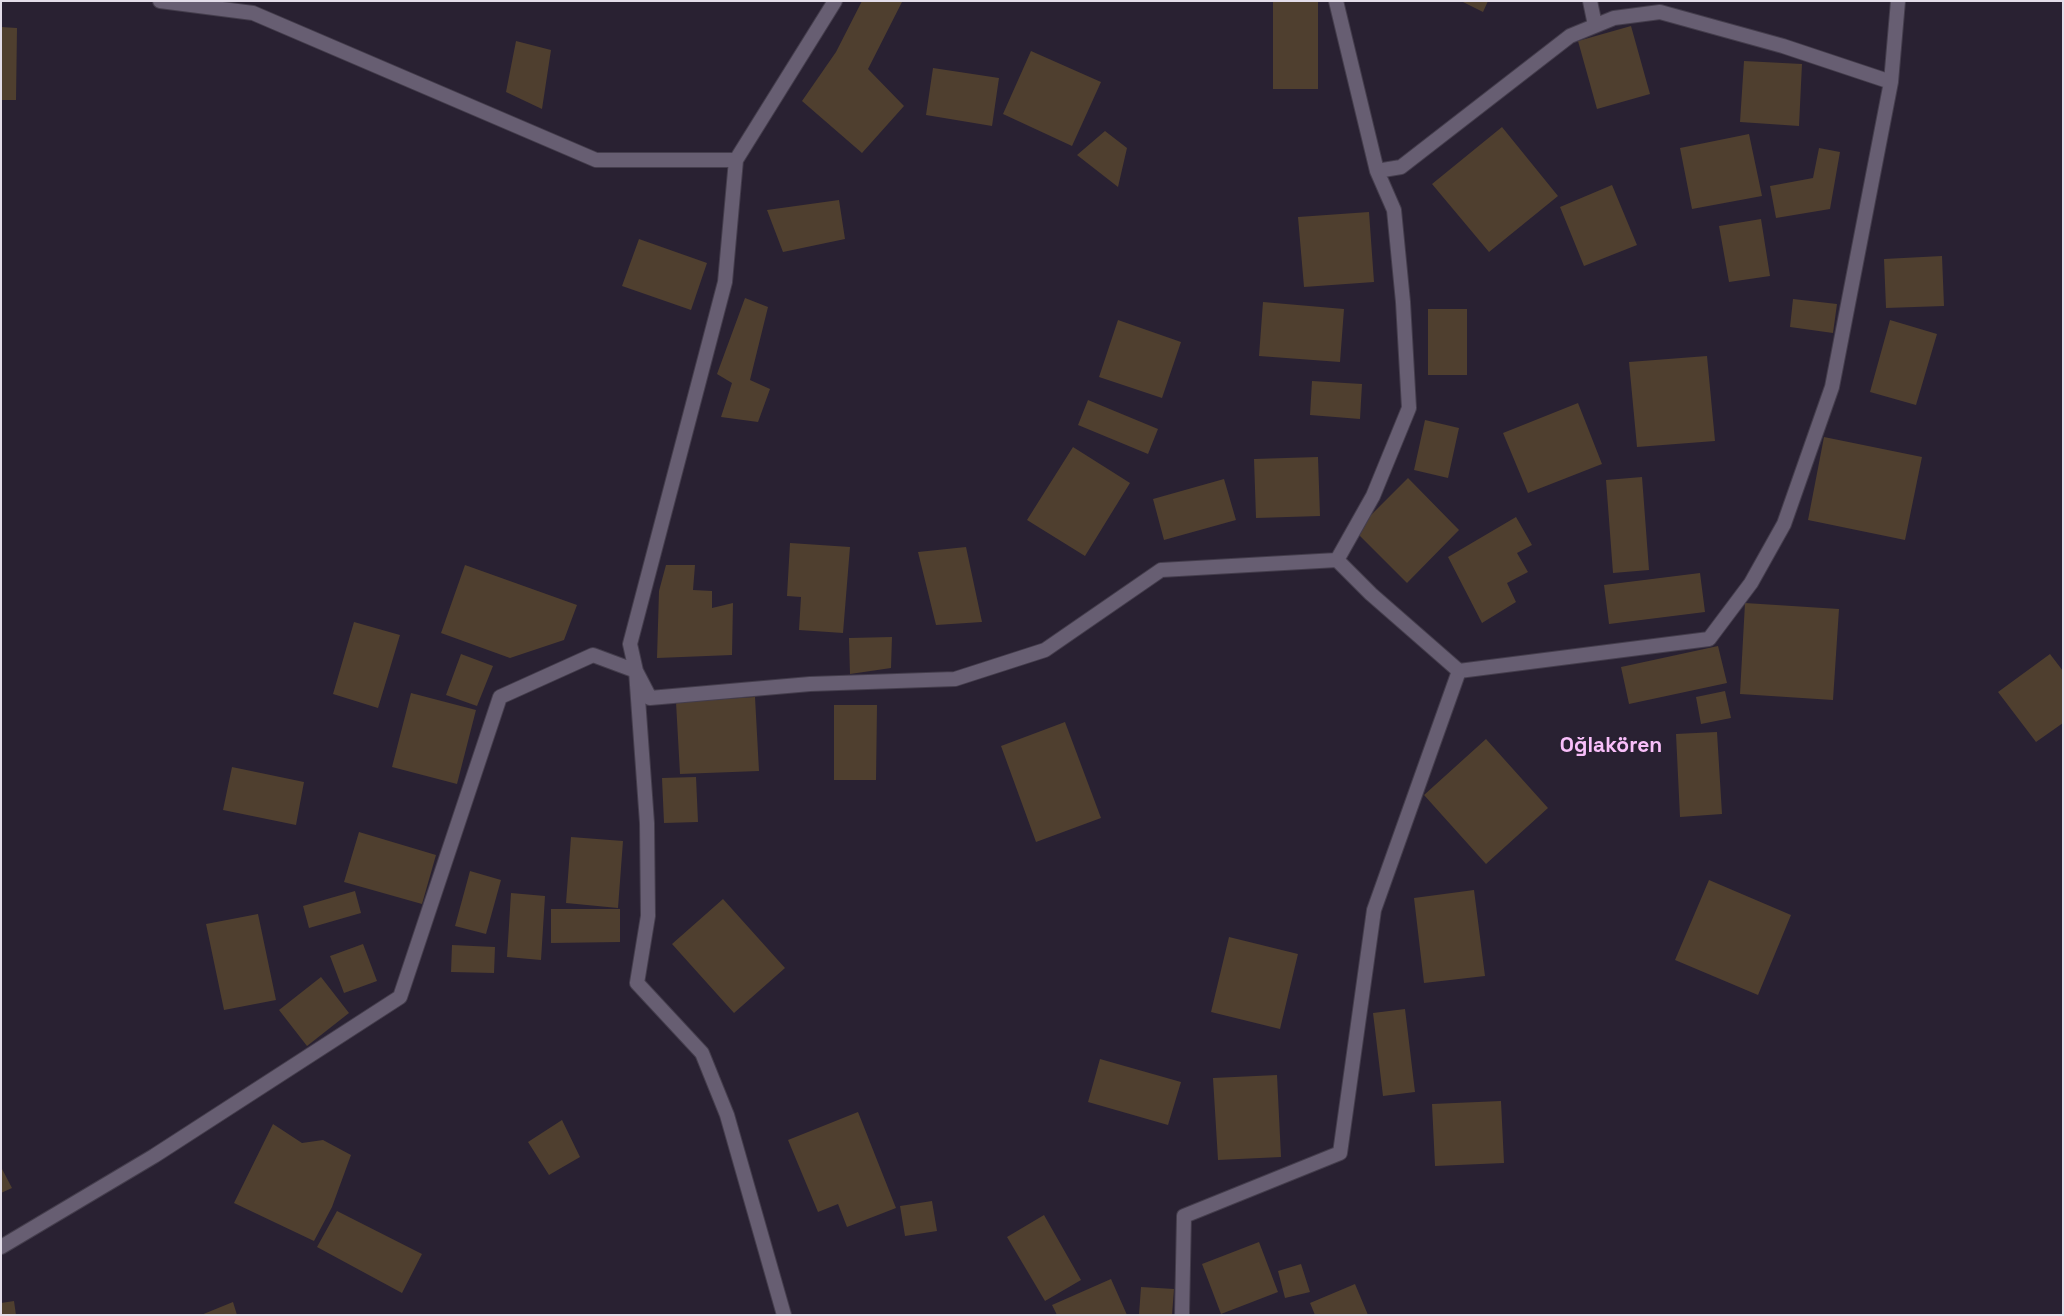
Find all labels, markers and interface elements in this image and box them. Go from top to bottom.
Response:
district label: Oğlakören [1560,733,1662,759]

